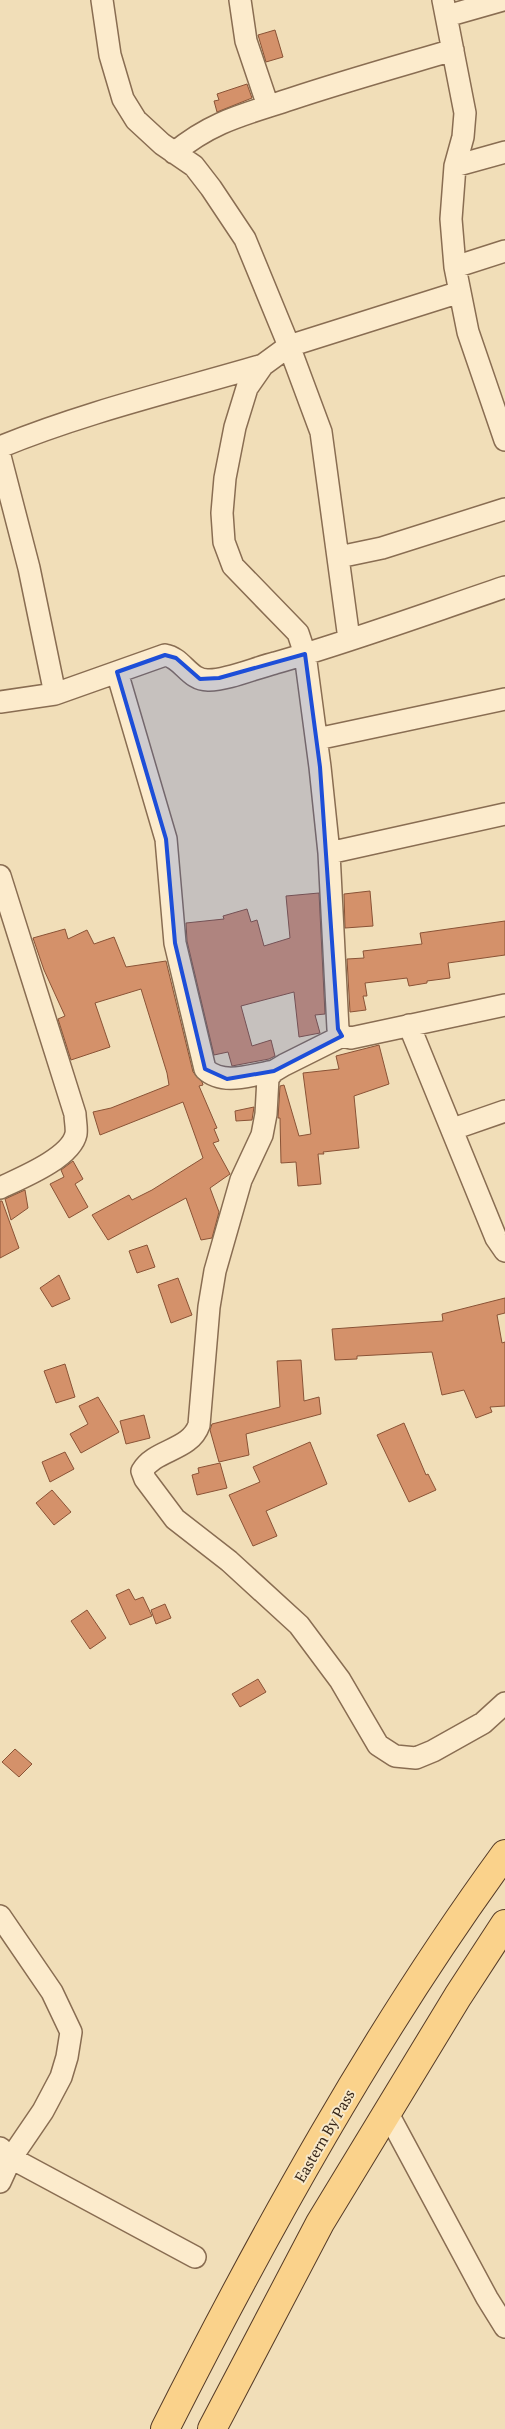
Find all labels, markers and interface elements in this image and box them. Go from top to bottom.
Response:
street label: Eastern By Pass [289,2085,359,2186]

